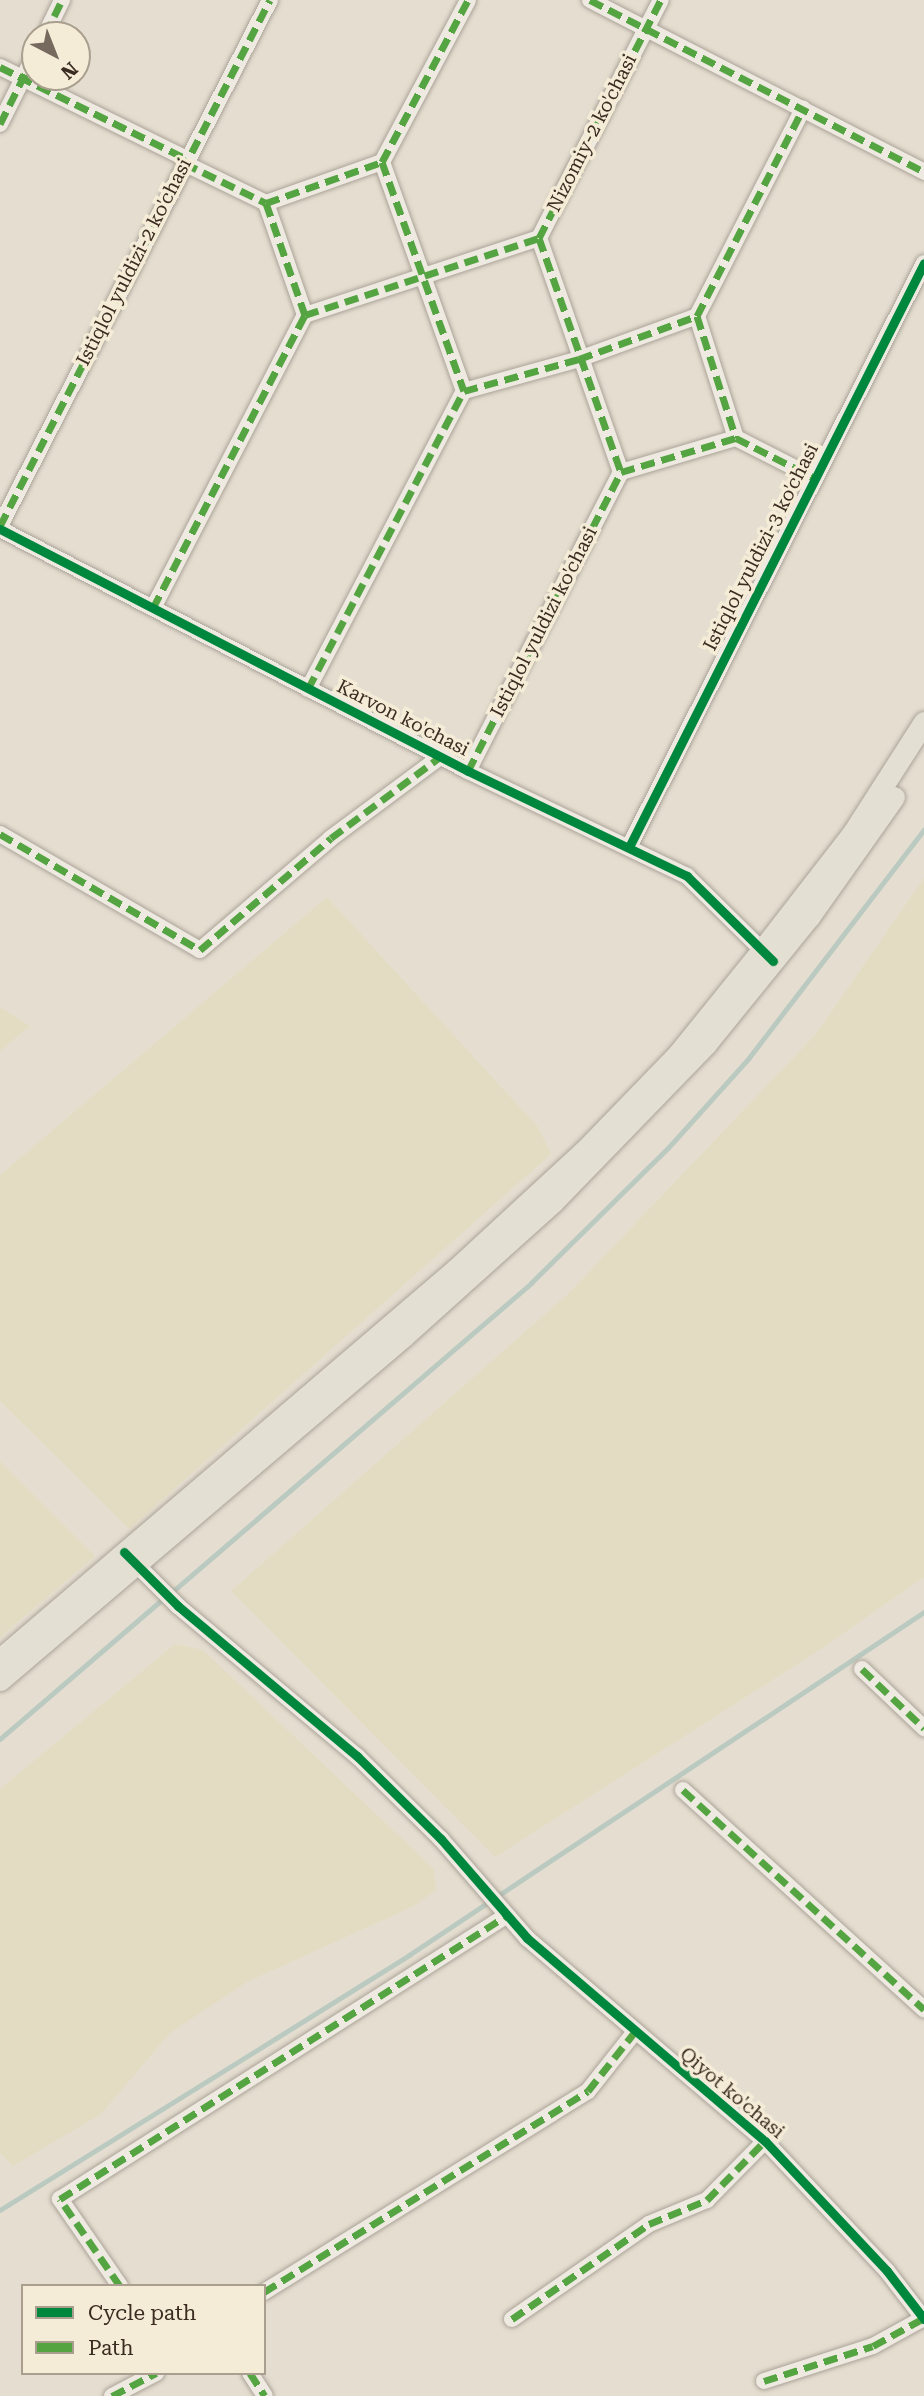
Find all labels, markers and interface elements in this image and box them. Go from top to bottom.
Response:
north arrow [21,21,91,91]
street label: Nizomiy-2 ko'chasi [542,50,642,216]
text: N [56,57,82,84]
street label: Istiqlol yuldizi-2 ko'chasi [72,155,196,369]
street label: Istiqlol yuldizi-3 ko'chasi [699,440,823,654]
street label: Istiqlol yuldizi ko'chasi [486,523,602,721]
street label: Karvon ko'chasi [333,675,473,761]
street label: Qiyot ko'chasi [675,2043,789,2143]
legend [21,2284,266,2375]
text: Cycle path [88,2301,196,2325]
text: Path [88,2336,134,2360]

